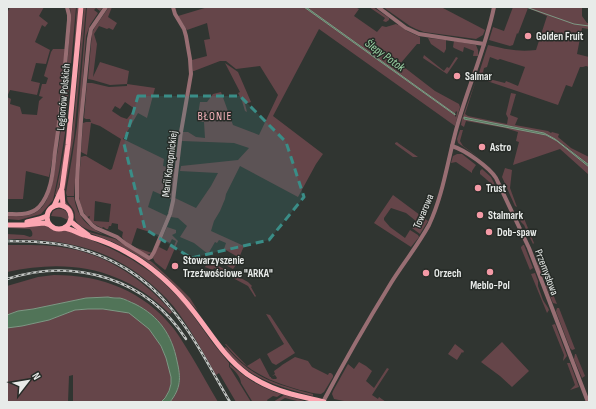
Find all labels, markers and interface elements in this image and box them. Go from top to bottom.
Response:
place label: Golden Fruit [536,30,584,43]
marker: Golden Fruit [523,31,533,41]
water label: Ślepy Potok [362,36,408,75]
street label: Legionów Polskich [54,63,73,131]
place label: Salmar [465,70,492,83]
marker: Salmar [452,71,462,81]
district label: BŁONIE [198,109,232,124]
street label: Marii Konopnickiej [159,130,180,198]
place label: Astro [489,141,511,154]
marker: Astro [477,142,487,152]
place label: Trust [486,182,507,195]
marker: Trust [473,183,483,193]
street label: Towarowa [410,192,437,230]
place label: Stalmark [488,209,524,222]
marker: Stalmark [475,210,485,220]
place label: Dob-spaw [497,226,537,239]
marker: Dob-spaw [484,227,494,237]
street label: Przemysłowa [532,247,561,297]
place label: Stowarzyszenie Trzeźwościowe "ARKA" [183,254,273,280]
marker: Stowarzyszenie Trzeźwościowe "ARKA" [170,261,180,271]
place label: Orzech [434,267,462,280]
marker: Meblo-Pol [485,267,495,277]
marker: Orzech [421,268,431,278]
place label: Meblo-Pol [470,279,510,292]
north arrow [8,361,48,401]
text: N [29,370,43,382]

